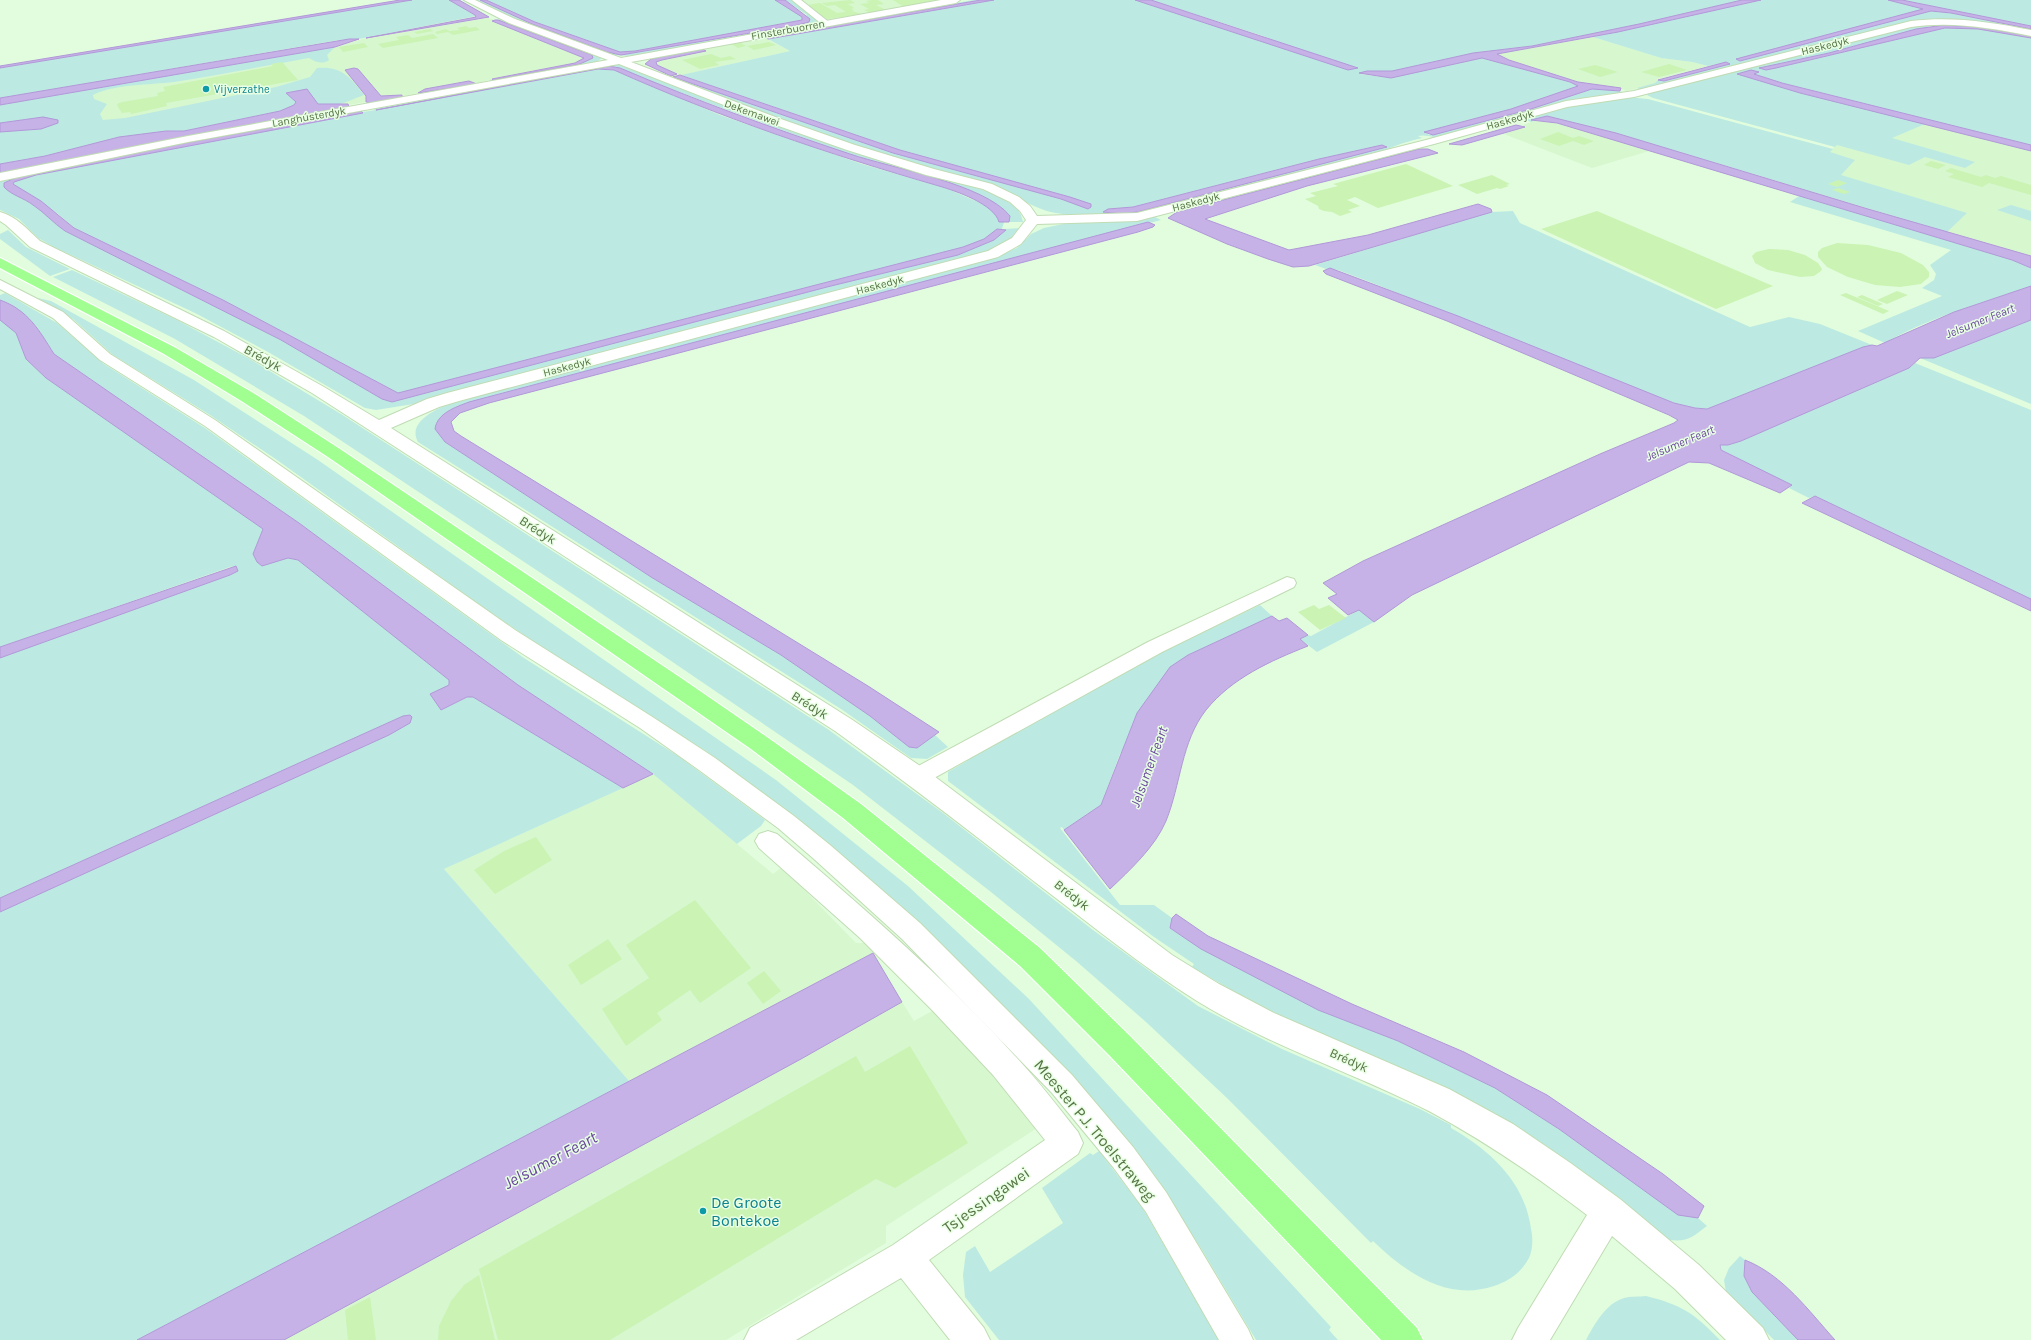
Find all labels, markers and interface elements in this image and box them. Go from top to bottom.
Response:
street label: Finsterbuorren [750,17,826,43]
street label: Haskedyk [1800,34,1850,58]
place label: Vijverzathe [214,83,270,96]
marker: Vijverzathe [201,84,211,94]
street label: Dekemawei [723,97,781,129]
street label: Langhústerdyk [271,104,347,130]
street label: Haskedyk [1485,107,1535,133]
street label: Haskedyk [1171,189,1221,215]
street label: Haskedyk [855,272,905,298]
water label: Jelsumer Feart [1944,301,2017,341]
street label: Brédyk [242,342,284,374]
street label: Haskedyk [542,354,592,380]
water label: Jelsumer Feart [1644,422,1717,464]
street label: Brédyk [517,513,559,547]
street label: Brédyk [789,688,831,722]
water label: Jelsumer Feart [1127,724,1172,810]
street label: Brédyk [1051,877,1093,913]
street label: Brédyk [1327,1045,1371,1075]
street label: Meester P.J. Troelstraweg [1030,1055,1160,1205]
water label: Jelsumer Feart [500,1127,600,1193]
street label: Tsjessingawei [939,1163,1033,1237]
place label: De Groote Bontekoe [711,1193,781,1230]
marker: De Groote Bontekoe [698,1206,708,1216]

